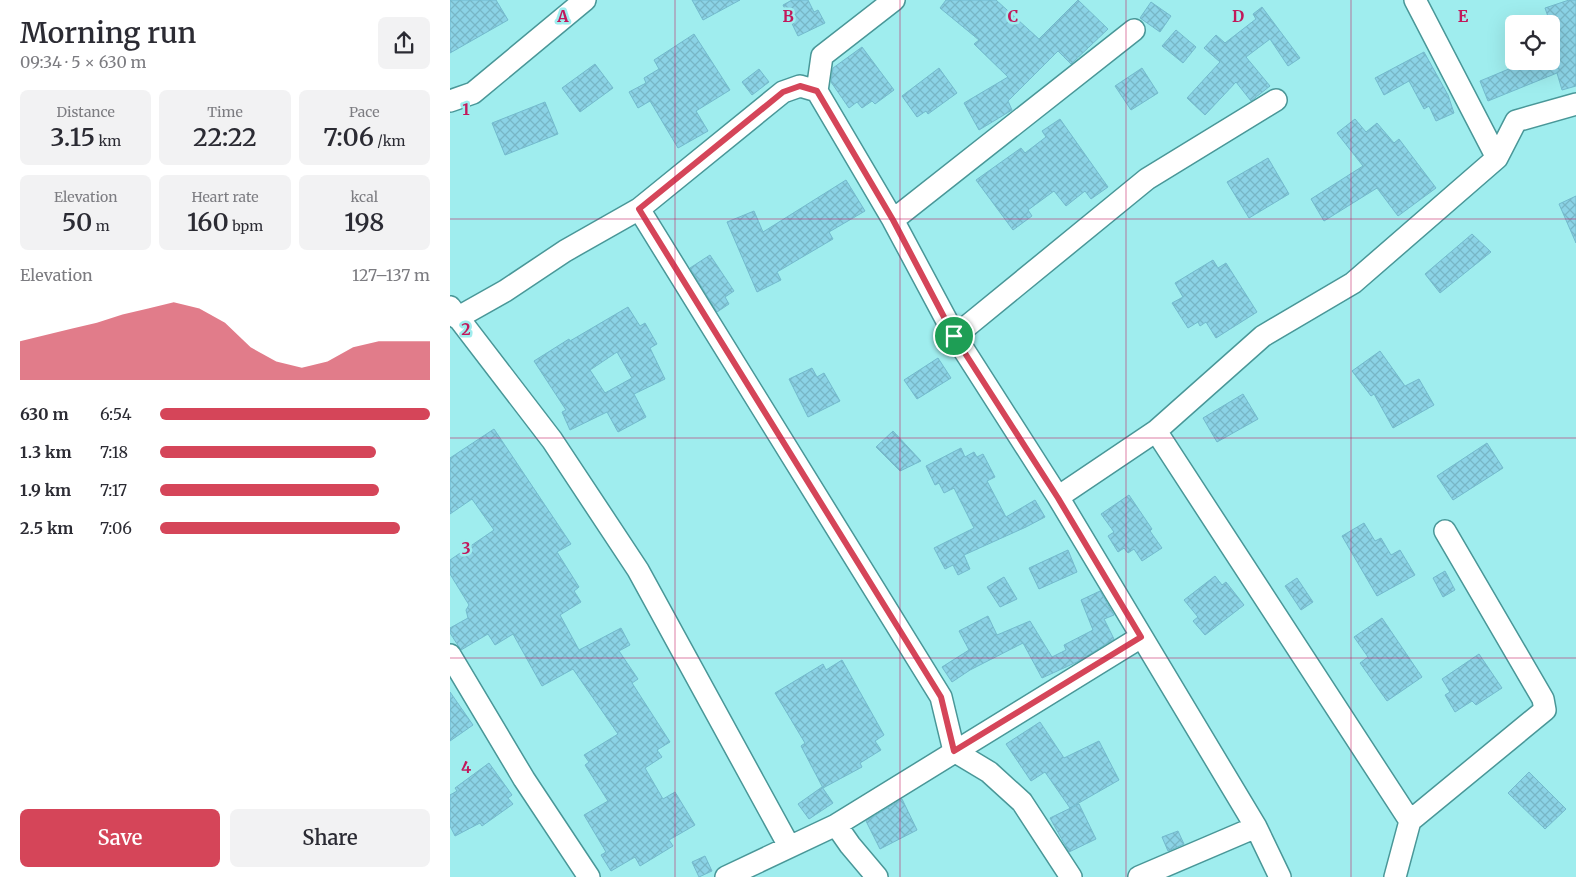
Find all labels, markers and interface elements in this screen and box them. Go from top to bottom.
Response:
text: A [556,6,569,26]
text: B [782,6,794,26]
text: C [1008,6,1018,26]
text: D [1232,6,1244,26]
text: E [1458,6,1469,26]
text: Morning run [20,15,196,51]
map controls [1505,15,1560,70]
button: locate [1505,15,1560,70]
button: share [378,17,430,69]
text: 09:34 · 5 × 630 m [20,52,147,72]
text: 1 [462,99,470,119]
text: Distance [56,103,115,121]
text: Time [207,103,243,121]
text: Pace [349,103,380,121]
text: 3.15 [50,121,95,153]
text: 22:22 [193,121,257,153]
text: 7:06 [323,121,374,153]
text: km [95,132,121,150]
text: /km [374,132,405,150]
text: Elevation [54,188,117,206]
text: Heart rate [191,188,258,206]
text: kcal [351,188,378,206]
text: 50 [62,206,92,238]
text: 160 [187,206,229,238]
text: 198 [344,206,384,238]
text: m [92,217,110,235]
text: bpm [229,217,263,235]
text: Elevation [20,265,93,285]
text: 127–137 m [352,265,430,285]
pin [933,315,975,357]
text: 2 [461,319,471,339]
icon: arrive [940,322,968,350]
text: 630 m [20,404,69,424]
text: 6:54 [100,404,132,424]
text: 1.3 km [20,442,72,462]
text: 7:18 [100,442,128,462]
text: 1.9 km [20,480,71,500]
text: 7:17 [100,480,127,500]
text: 2.5 km [20,518,73,538]
text: 7:06 [100,518,132,538]
text: 3 [461,538,471,558]
text: 4 [461,757,471,777]
button: Save [20,809,220,867]
button: Share [230,809,430,867]

